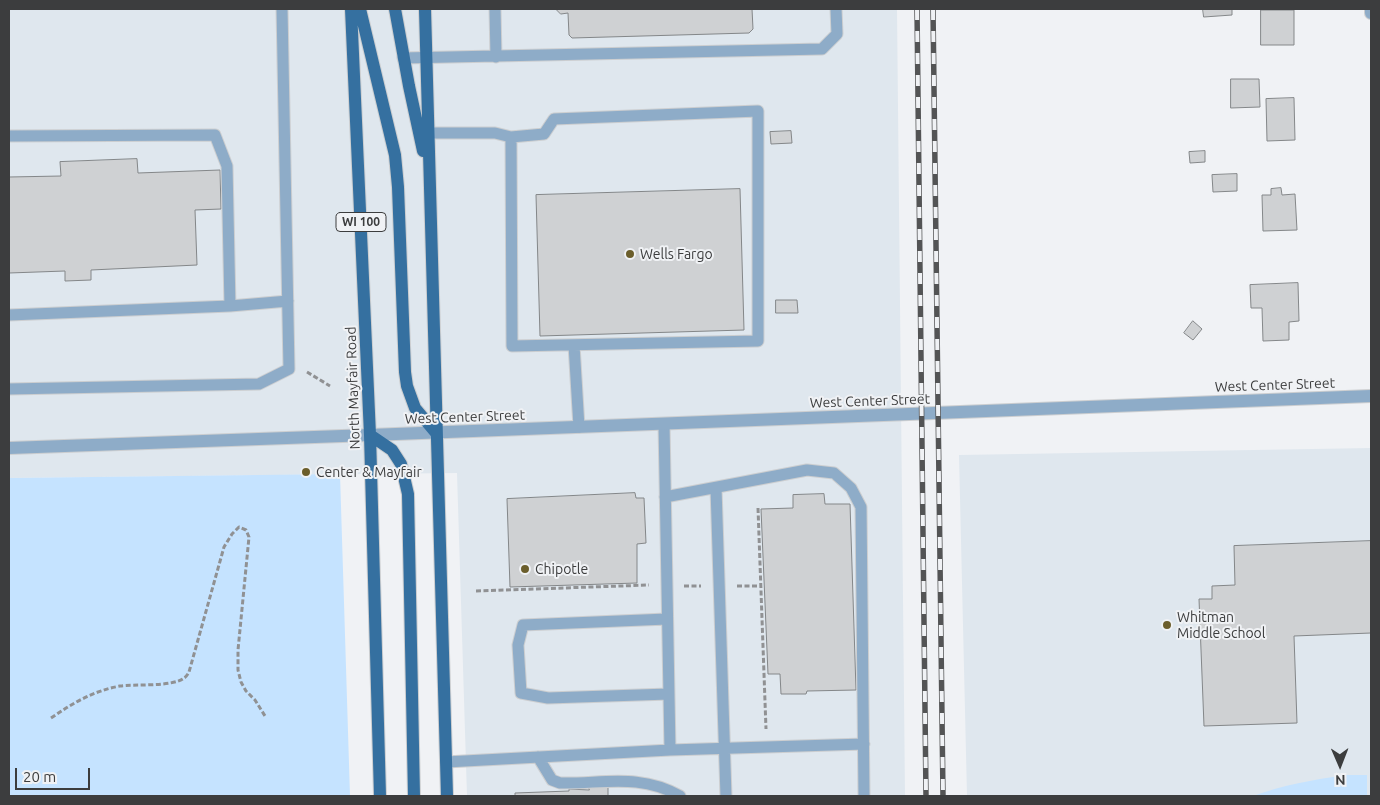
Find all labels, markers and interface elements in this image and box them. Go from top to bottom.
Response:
road number: WI 100 [336,212,386,232]
place label: Wells Fargo [640,246,713,262]
marker: Wells Fargo [624,248,636,260]
street label: North Mayfair Road [342,326,364,450]
street label: West Center Street [1215,375,1335,395]
street label: West Center Street [810,391,930,411]
street label: West Center Street [405,407,525,427]
place label: Center & Mayfair [316,464,422,480]
marker: Center & Mayfair [300,466,312,478]
place label: Chipotle [535,561,588,577]
marker: Chipotle [519,563,531,575]
place label: Whitman Middle School [1177,609,1265,642]
marker: Whitman Middle School [1161,619,1173,631]
north arrow [1315,740,1365,790]
scale bar [18,758,92,790]
text: 20 m [23,768,56,785]
text: N [1335,772,1346,788]

